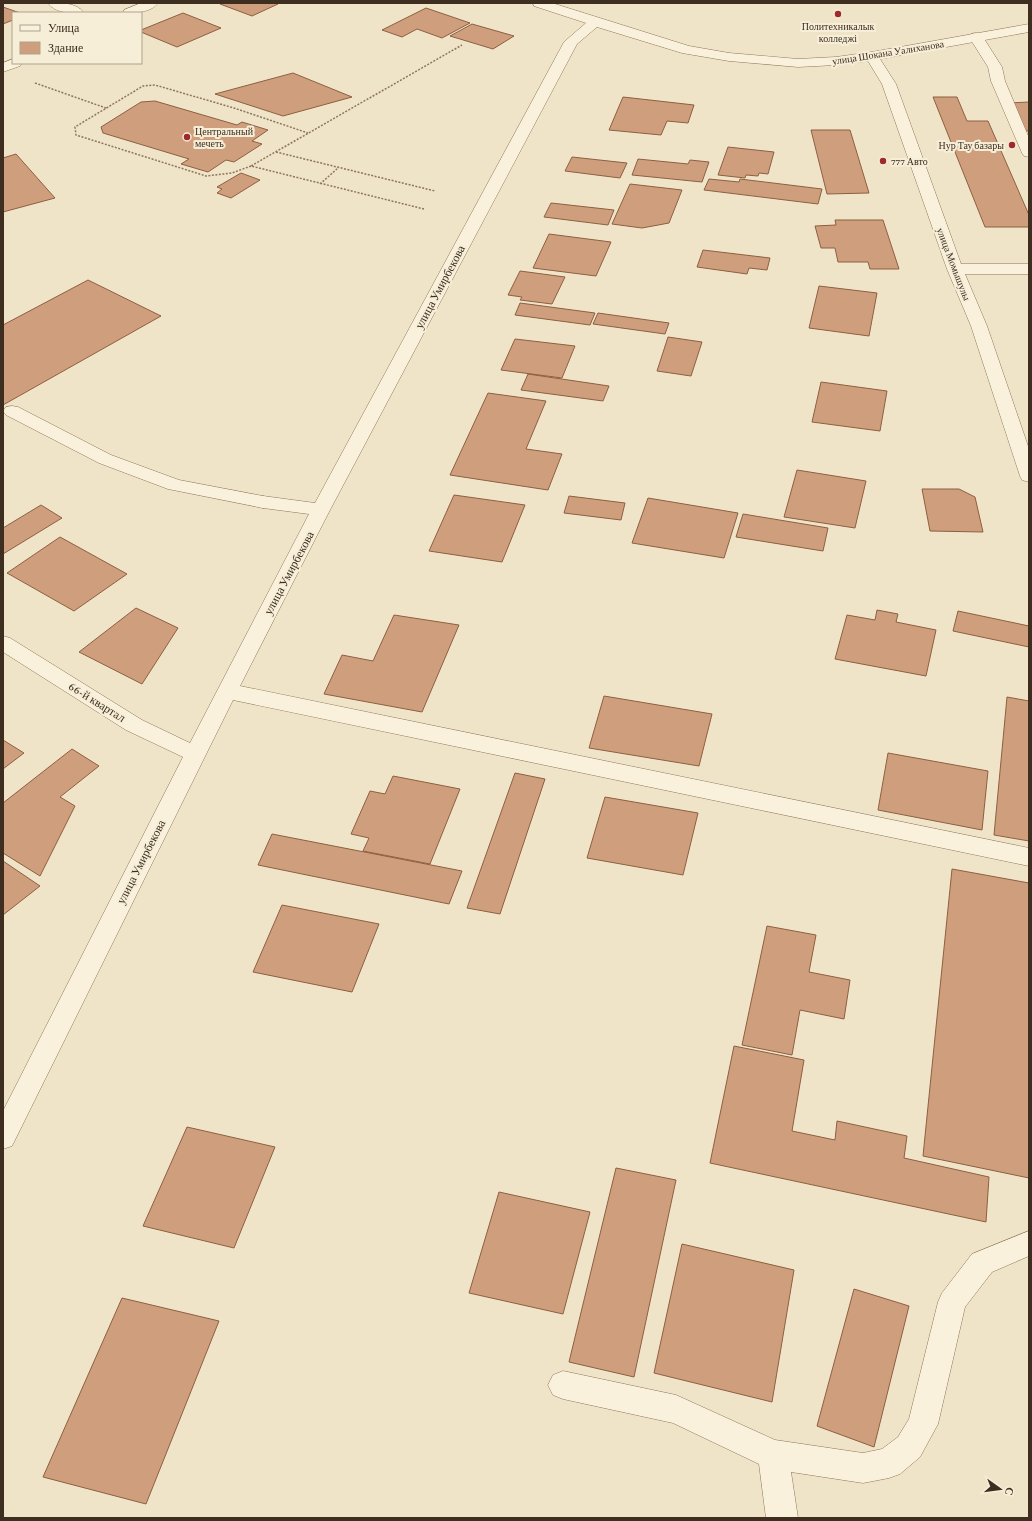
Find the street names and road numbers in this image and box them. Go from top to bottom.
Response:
street label: улица Шокана Уалиханова [831,38,945,67]
street label: улица Момышулы [935,226,973,302]
street label: улица Умирбекова [412,242,468,331]
street label: улица Умирбекова [261,528,317,617]
street label: 66-й квартал [66,679,128,725]
street label: улица Умирбекова [114,817,169,906]

